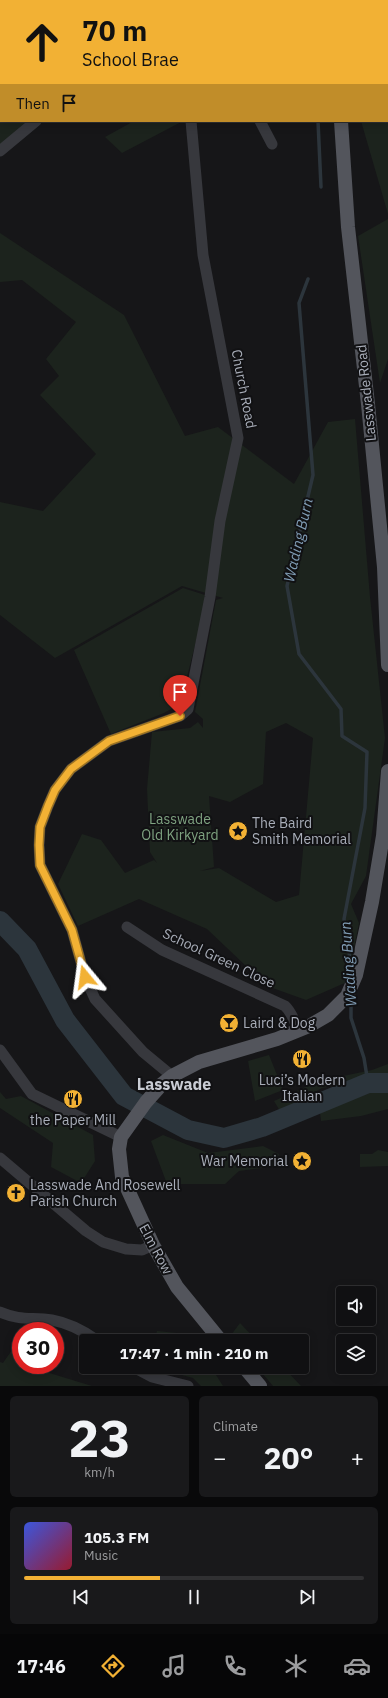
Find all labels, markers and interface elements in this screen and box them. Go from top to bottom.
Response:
text: 70 m [82,12,147,49]
icon: ahead [16,16,68,68]
text: School Brae [82,48,179,71]
icon: arrive [58,92,80,114]
text: Then [16,94,50,113]
street label: Lasswade Road [352,344,380,442]
street label: Church Road [228,348,260,430]
water label: Wading Burn [279,496,317,584]
pin [163,675,197,716]
icon: arrive [169,681,191,703]
park label: Lasswade Old Kirkyard [141,810,219,844]
place label: The Baird Smith Memorial [252,814,351,848]
place icon: The Baird Smith Memorial [227,820,249,842]
water label: Wading Burn [336,921,360,1007]
street label: School Green Close [160,924,278,992]
position arrow [64,956,106,998]
bar icon: Laird & Dog [218,1012,240,1034]
place label: Laird & Dog [243,1014,316,1032]
restaurant icon: Luci’s Modern Italian [291,1048,313,1070]
place label: Luci’s Modern Italian [259,1071,345,1105]
district label: Lasswade [137,1074,211,1094]
restaurant icon: the Paper Mill [62,1088,84,1110]
place label: the Paper Mill [30,1111,116,1129]
place icon: War Memorial [291,1150,313,1172]
place label: War Memorial [201,1152,288,1170]
place label: Lasswade And Rosewell Parish Church [30,1176,181,1210]
church icon: Lasswade And Rosewell Parish Church [5,1182,27,1204]
street label: Elm Row [135,1221,177,1278]
map controls [336,1286,376,1374]
button: sound [336,1286,376,1326]
speed limit sign: 30 [12,1322,64,1374]
button: layers [336,1334,376,1374]
text: 17:47 · 1 min · 210 m [120,1344,268,1363]
text: 23 [68,1404,131,1471]
text: Climate [213,1418,258,1435]
text: 20° [263,1438,314,1477]
text: − [213,1443,226,1472]
text: + [351,1443,364,1472]
text: km/h [84,1464,115,1481]
text: 105.3 FM [84,1528,149,1547]
text: Music [84,1547,118,1564]
icon: previous [70,1586,92,1608]
icon: pause [183,1586,205,1608]
icon: next [296,1586,318,1608]
icon: directions [99,1652,127,1680]
icon: music [160,1652,188,1680]
icon: phone [221,1652,249,1680]
icon: climate [282,1652,310,1680]
icon: car [343,1652,371,1680]
text: 17:46 [17,1655,66,1678]

